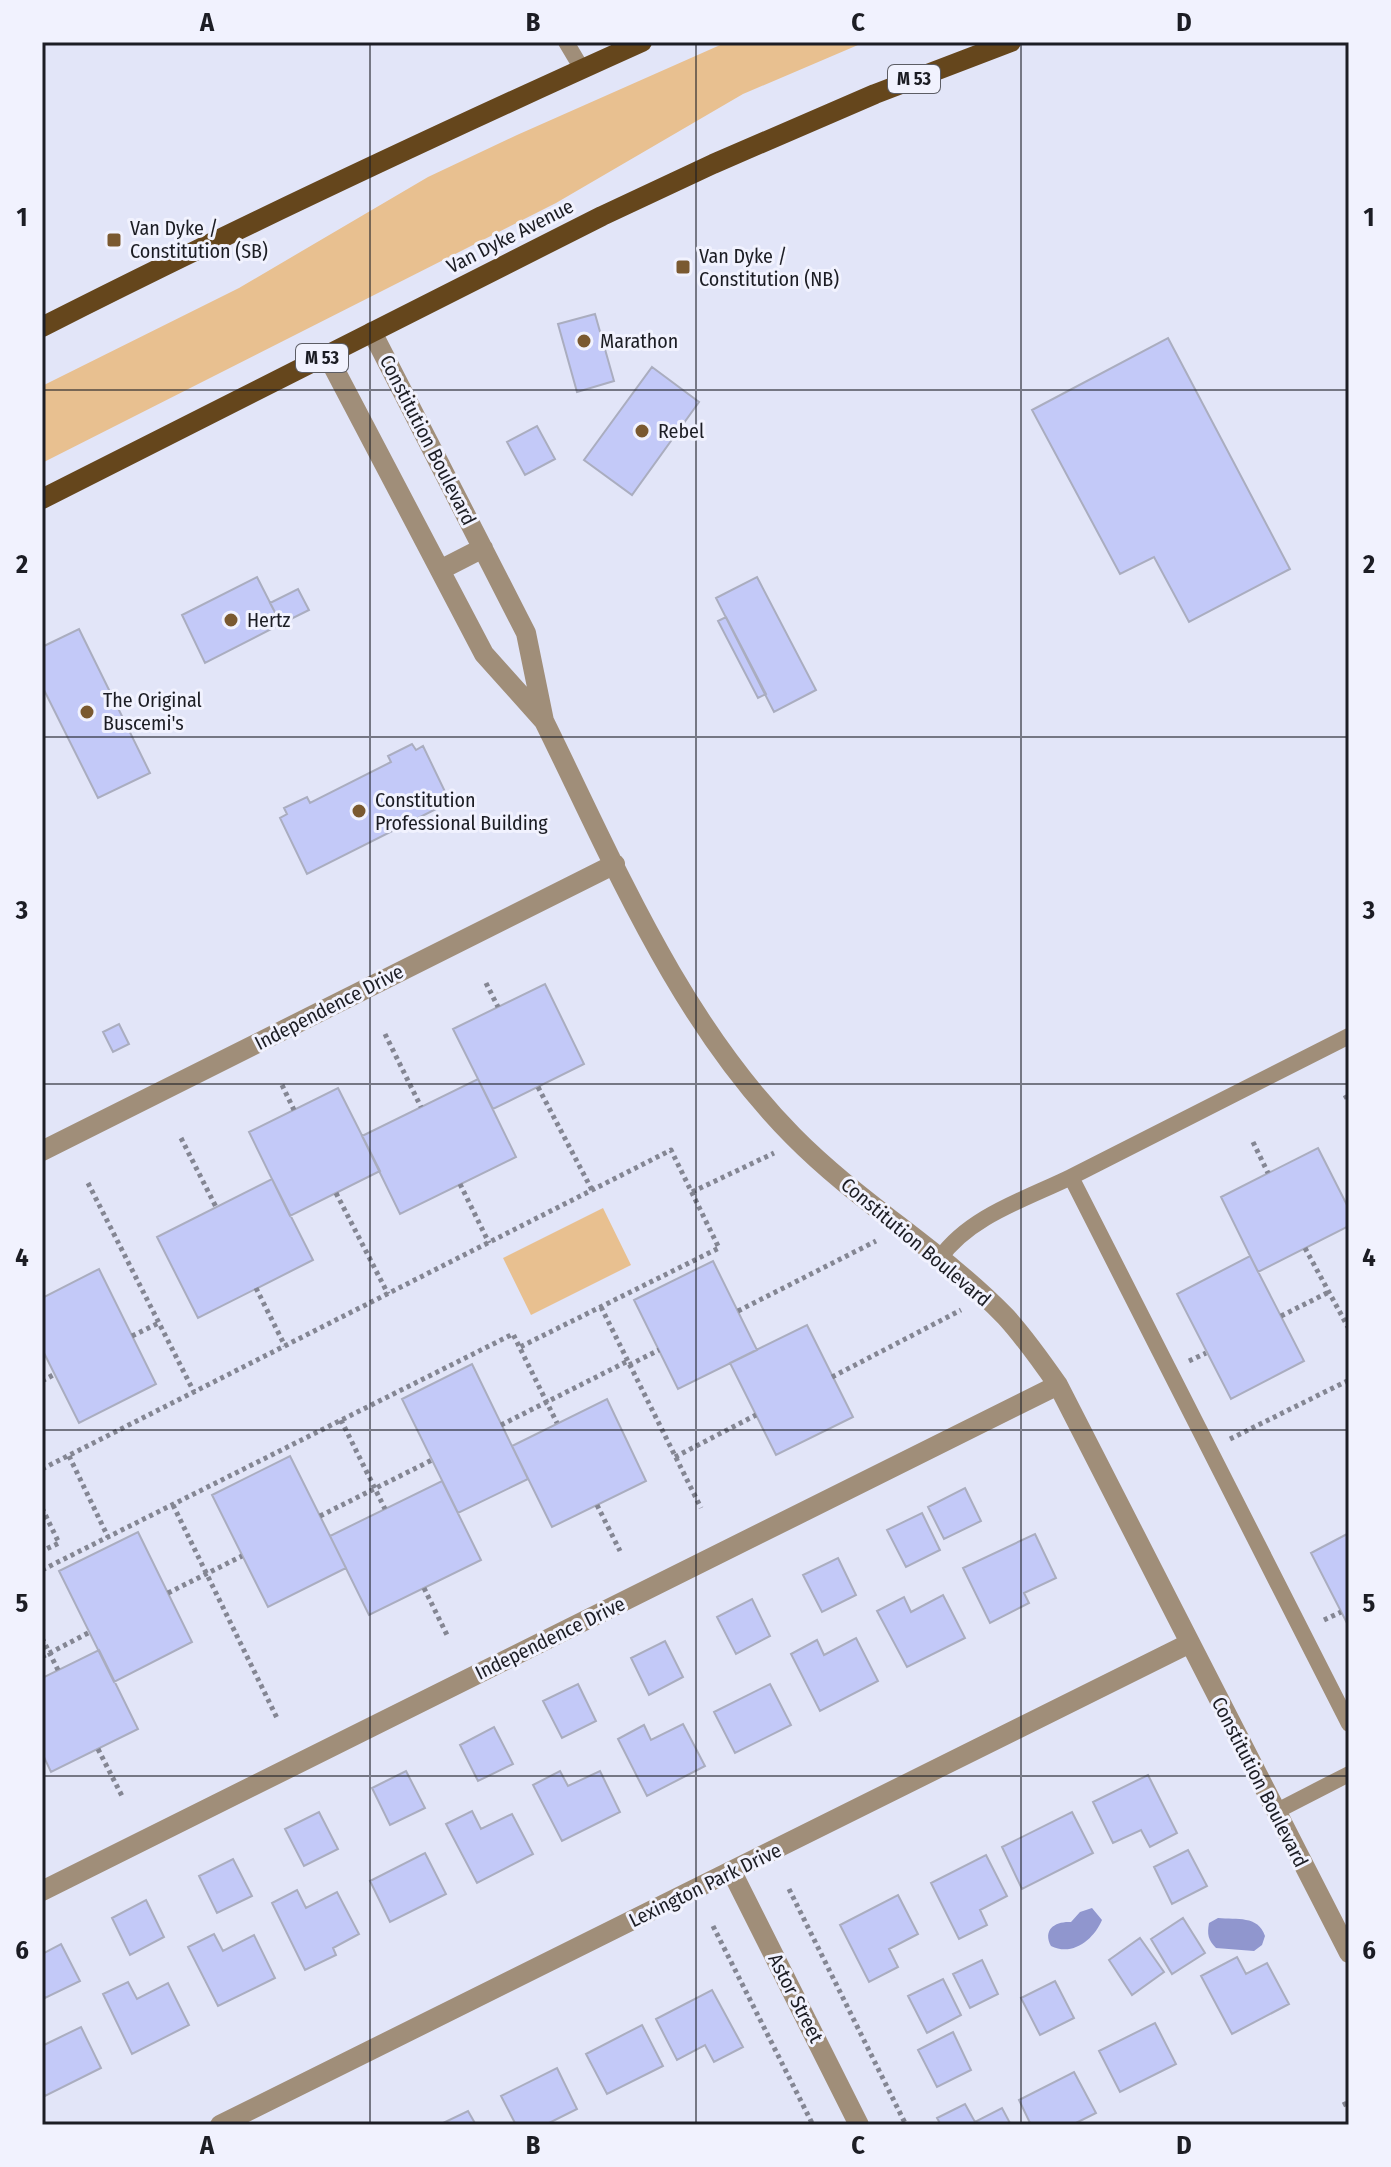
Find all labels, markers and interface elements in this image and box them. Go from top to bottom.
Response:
text: A [199,7,215,38]
text: B [526,7,541,38]
text: C [851,7,865,38]
text: D [1176,7,1192,38]
road number: M 53 [888,65,940,93]
street label: Van Dyke Avenue [443,194,577,278]
text: 1 [17,202,28,233]
text: 1 [1364,202,1375,233]
place label: Van Dyke / Constitution (SB) [130,216,268,263]
marker: Van Dyke / Constitution (SB) [105,231,123,249]
place label: Van Dyke / Constitution (NB) [699,244,839,291]
marker: Van Dyke / Constitution (NB) [674,258,692,276]
place label: Marathon [600,329,678,353]
marker: Marathon [575,332,593,350]
road number: M 53 [296,344,348,372]
street label: Constitution Boulevard [375,351,481,529]
place label: Rebel [658,419,704,443]
marker: Rebel [633,422,651,440]
text: 2 [15,549,28,580]
text: 2 [1362,549,1375,580]
place label: Hertz [247,608,291,632]
marker: Hertz [222,611,240,629]
place label: The Original Buscemi's [103,688,202,735]
marker: The Original Buscemi's [78,703,96,721]
place label: Constitution Professional Building [375,788,548,835]
marker: Constitution Professional Building [350,802,368,820]
text: 3 [15,895,28,926]
text: 3 [1362,895,1375,926]
street label: Independence Drive [251,959,407,1055]
street label: Constitution Boulevard [836,1172,996,1312]
text: 4 [15,1242,29,1273]
text: 4 [1362,1242,1376,1273]
text: 5 [16,1588,29,1619]
text: 5 [1363,1588,1376,1619]
street label: Independence Drive [471,1591,629,1685]
street label: Constitution Boulevard [1207,1693,1313,1871]
street label: Lexington Park Drive [625,1838,785,1932]
text: 6 [15,1935,29,1966]
text: 6 [1362,1935,1376,1966]
street label: Astor Street [763,1949,829,2047]
text: A [199,2130,215,2161]
text: B [526,2130,541,2161]
text: C [851,2130,865,2161]
text: D [1176,2130,1192,2161]

